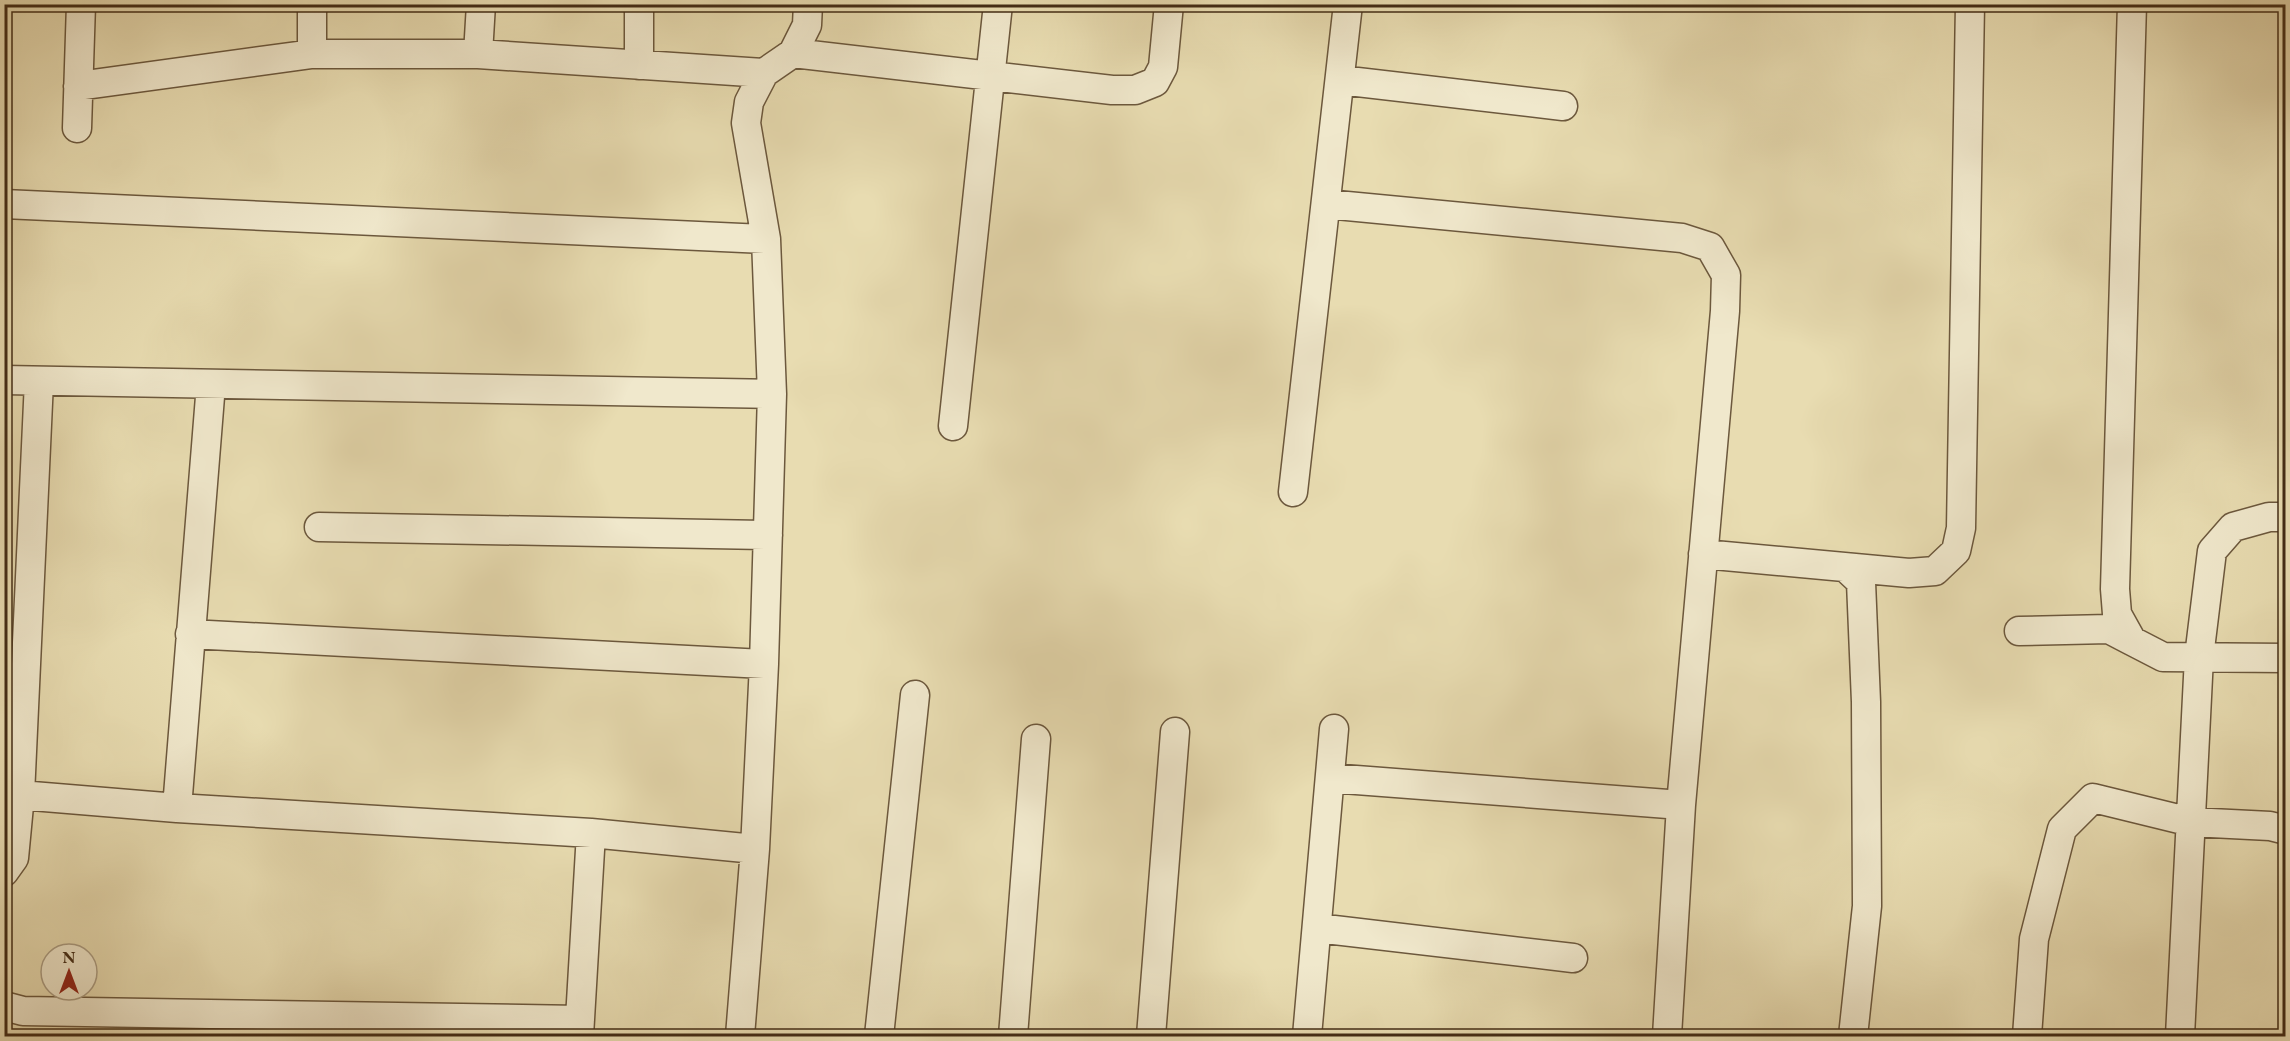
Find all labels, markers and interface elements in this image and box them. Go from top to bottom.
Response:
north arrow [39,942,99,1002]
text: N [63,947,76,968]

